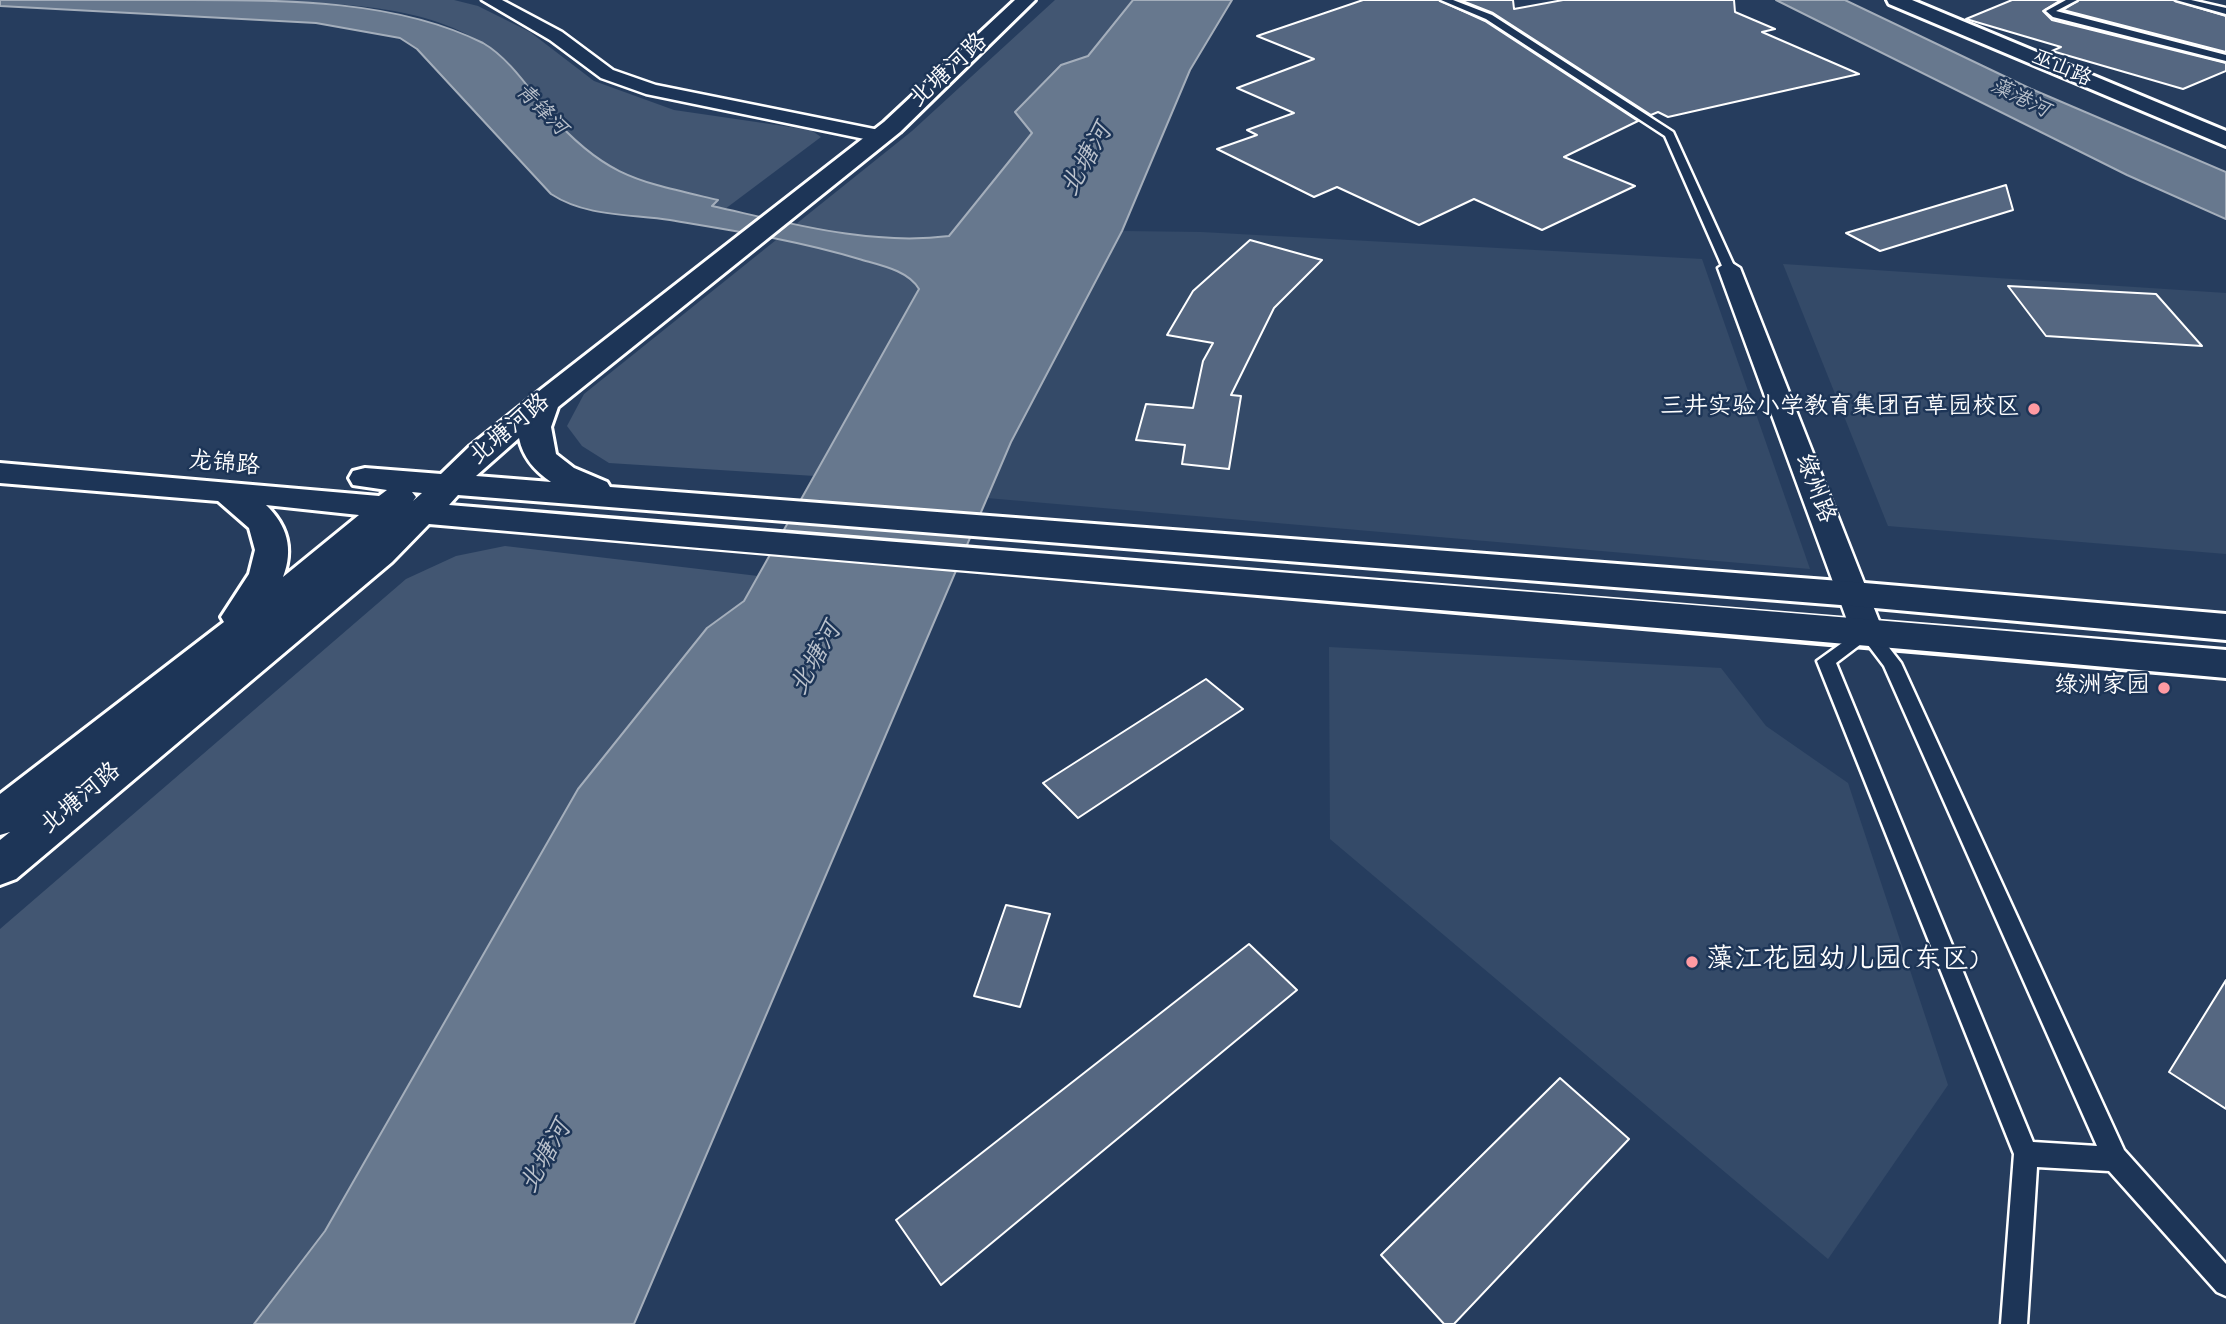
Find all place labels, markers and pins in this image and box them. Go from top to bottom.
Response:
place label: 三井实验小学教育集团百草园校区 [1660,395,2020,423]
marker: 三井实验小学教育集团百草园校区 [2026,401,2042,417]
place label: 绿洲家园 [2054,674,2150,702]
marker: 绿洲家园 [2156,680,2172,696]
place label: 藻江花园幼儿园(东区) [1706,945,1978,979]
marker: 藻江花园幼儿园(东区) [1684,954,1700,970]

